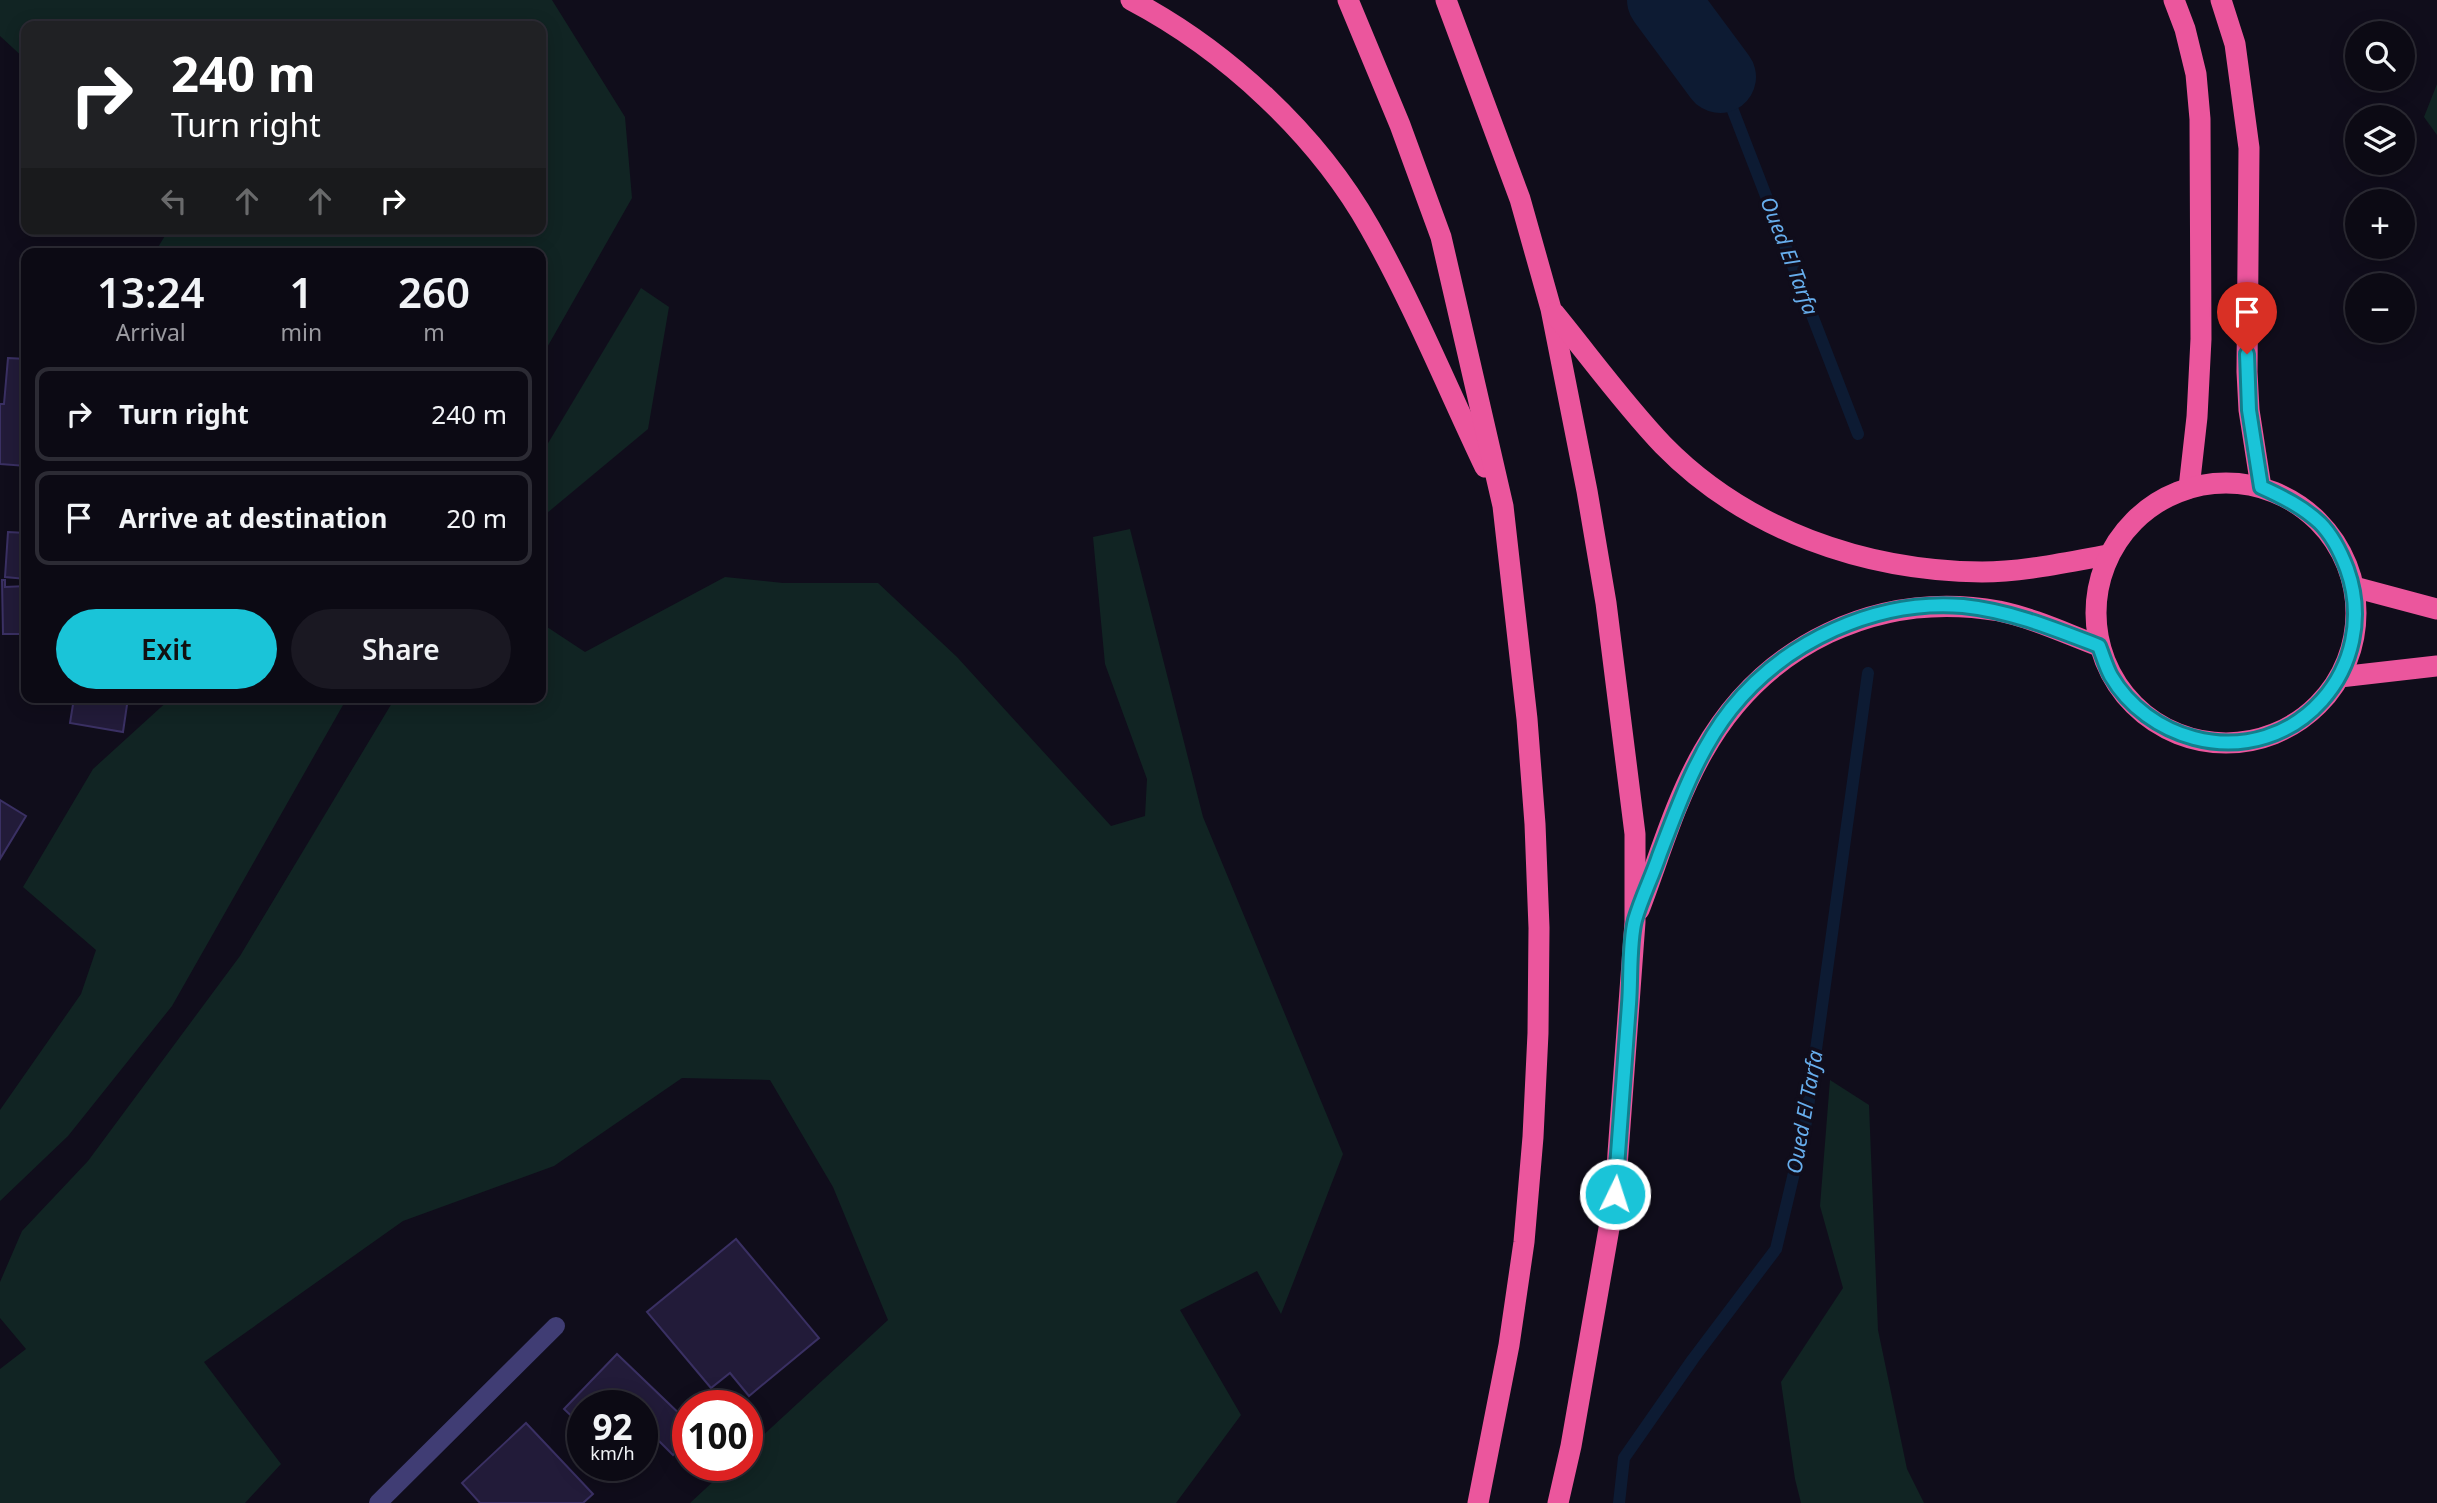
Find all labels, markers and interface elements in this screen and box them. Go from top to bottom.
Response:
map controls [2345,21,2415,343]
button: search [2345,21,2415,91]
text: 240 m [171,40,316,106]
icon: right [56,49,147,140]
text: Turn right [171,103,321,146]
button: layers [2345,105,2415,175]
icon: left [155,182,193,220]
icon: ahead [228,182,266,220]
icon: ahead [301,182,339,220]
icon: right [374,182,412,220]
button: + [2345,189,2415,259]
water label: Oued El Tarfa [1754,192,1825,319]
text: 13:24 [97,263,205,320]
text: 1 [289,263,313,320]
text: 260 [398,263,470,320]
button: − [2345,273,2415,343]
pin [2217,282,2277,354]
icon: arrive [2228,293,2266,331]
text: Arrival [116,316,186,348]
text: min [280,316,322,348]
text: m [423,316,445,348]
icon: right [60,395,98,433]
text: Turn right [119,396,249,432]
text: 240 m [431,396,507,432]
icon: arrive [60,499,98,537]
text: Arrive at destination [119,500,388,536]
text: 20 m [446,500,507,536]
button: Exit [56,609,277,689]
button: Share [291,609,511,689]
water label: Oued El Tarfa [1779,1048,1829,1176]
position arrow [1578,1157,1652,1231]
speed limit sign: 100 [672,1390,763,1481]
text: 92 [592,1403,633,1450]
text: km/h [590,1441,635,1465]

